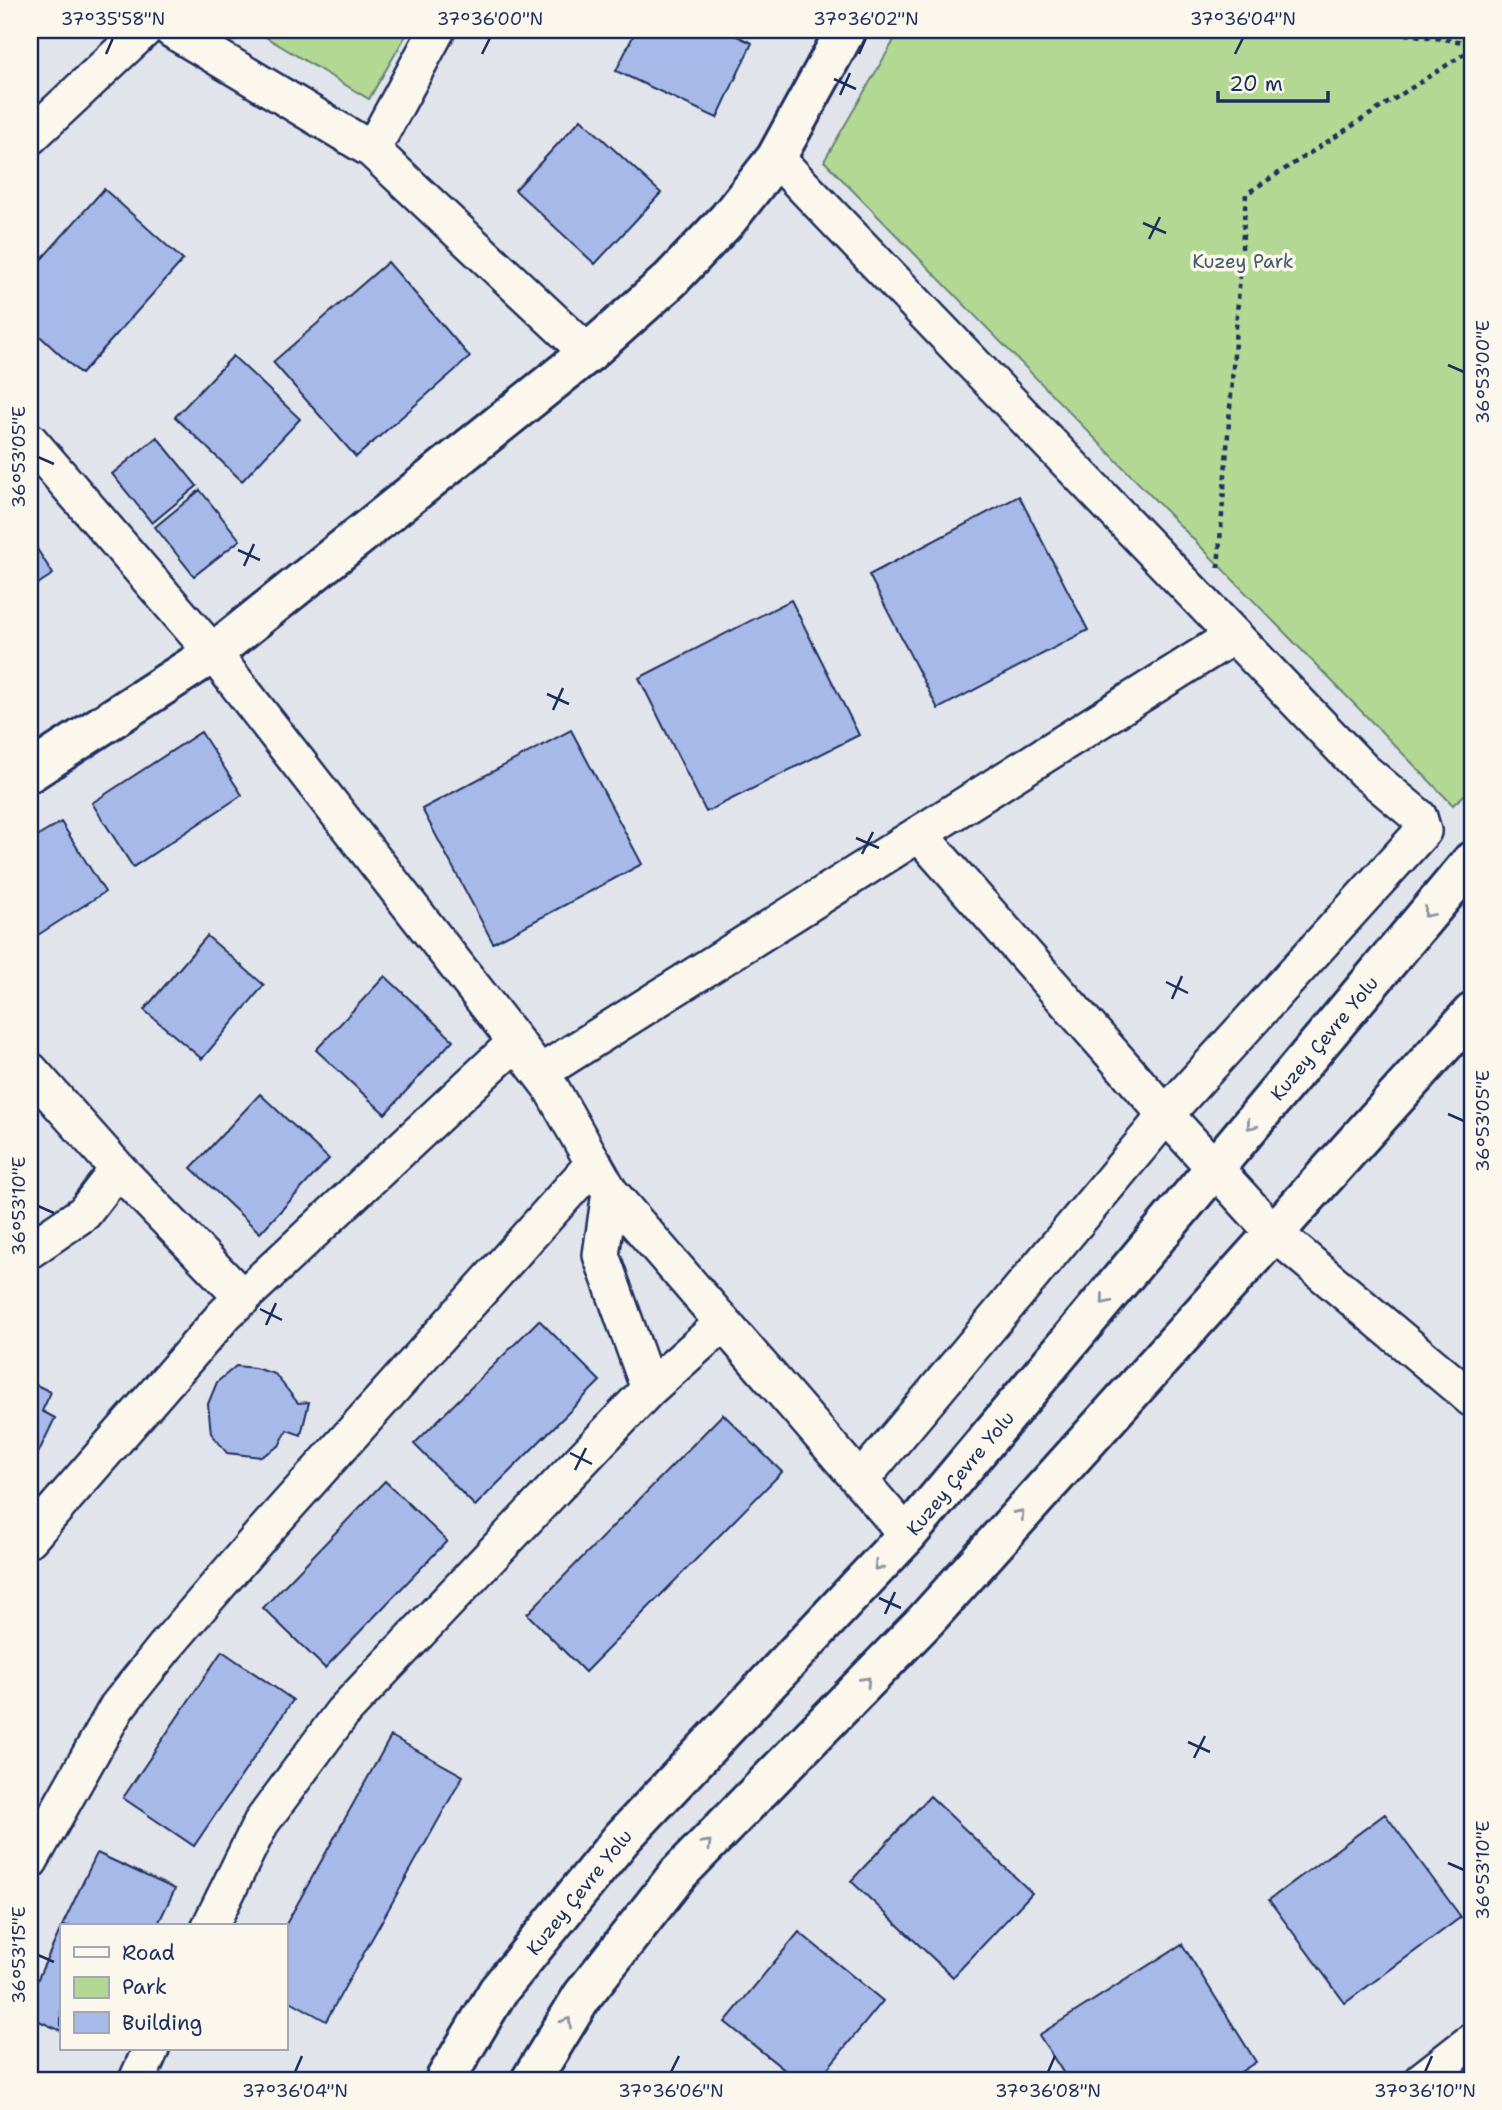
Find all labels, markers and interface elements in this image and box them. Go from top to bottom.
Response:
text: 37°35'58"N [61,7,165,31]
text: 37°36'00"N [437,7,543,31]
text: 37°36'02"N [813,7,919,31]
text: 37°36'04"N [1190,7,1296,31]
scale bar [1218,60,1329,104]
text: 20 m [1229,70,1283,98]
park label: Kuzey Park [1192,249,1294,274]
text: 36°53'00"E [1471,320,1495,424]
text: 36°53'05"E [7,406,31,508]
one-way arrow [1424,906,1437,918]
street label: Kuzey Çevre Yolu [1265,971,1384,1106]
text: 36°53'05"E [1471,1070,1495,1172]
one-way arrow [1247,1117,1259,1130]
text: 36°53'10"E [7,1156,31,1256]
one-way arrow [1101,1291,1113,1304]
street label: Kuzey Çevre Yolu [901,1406,1020,1541]
one-way arrow [1012,1509,1025,1522]
one-way arrow [874,1558,887,1571]
one-way arrow [858,1676,871,1689]
text: 36°53'10"E [1471,1820,1495,1920]
street label: Kuzey Çevre Yolu [521,1824,638,1960]
one-way arrow [699,1839,712,1852]
text: 36°53'15"E [7,1906,31,2004]
legend [60,1924,287,2050]
text: Road [122,1939,175,1967]
text: Park [122,1973,167,2001]
text: Building [122,2009,202,2037]
one-way arrow [558,2017,571,2030]
text: 37°36'04"N [242,2079,348,2103]
text: 37°36'06"N [618,2079,724,2103]
text: 37°36'08"N [995,2079,1101,2103]
text: 37°36'10"N [1374,2079,1476,2103]

